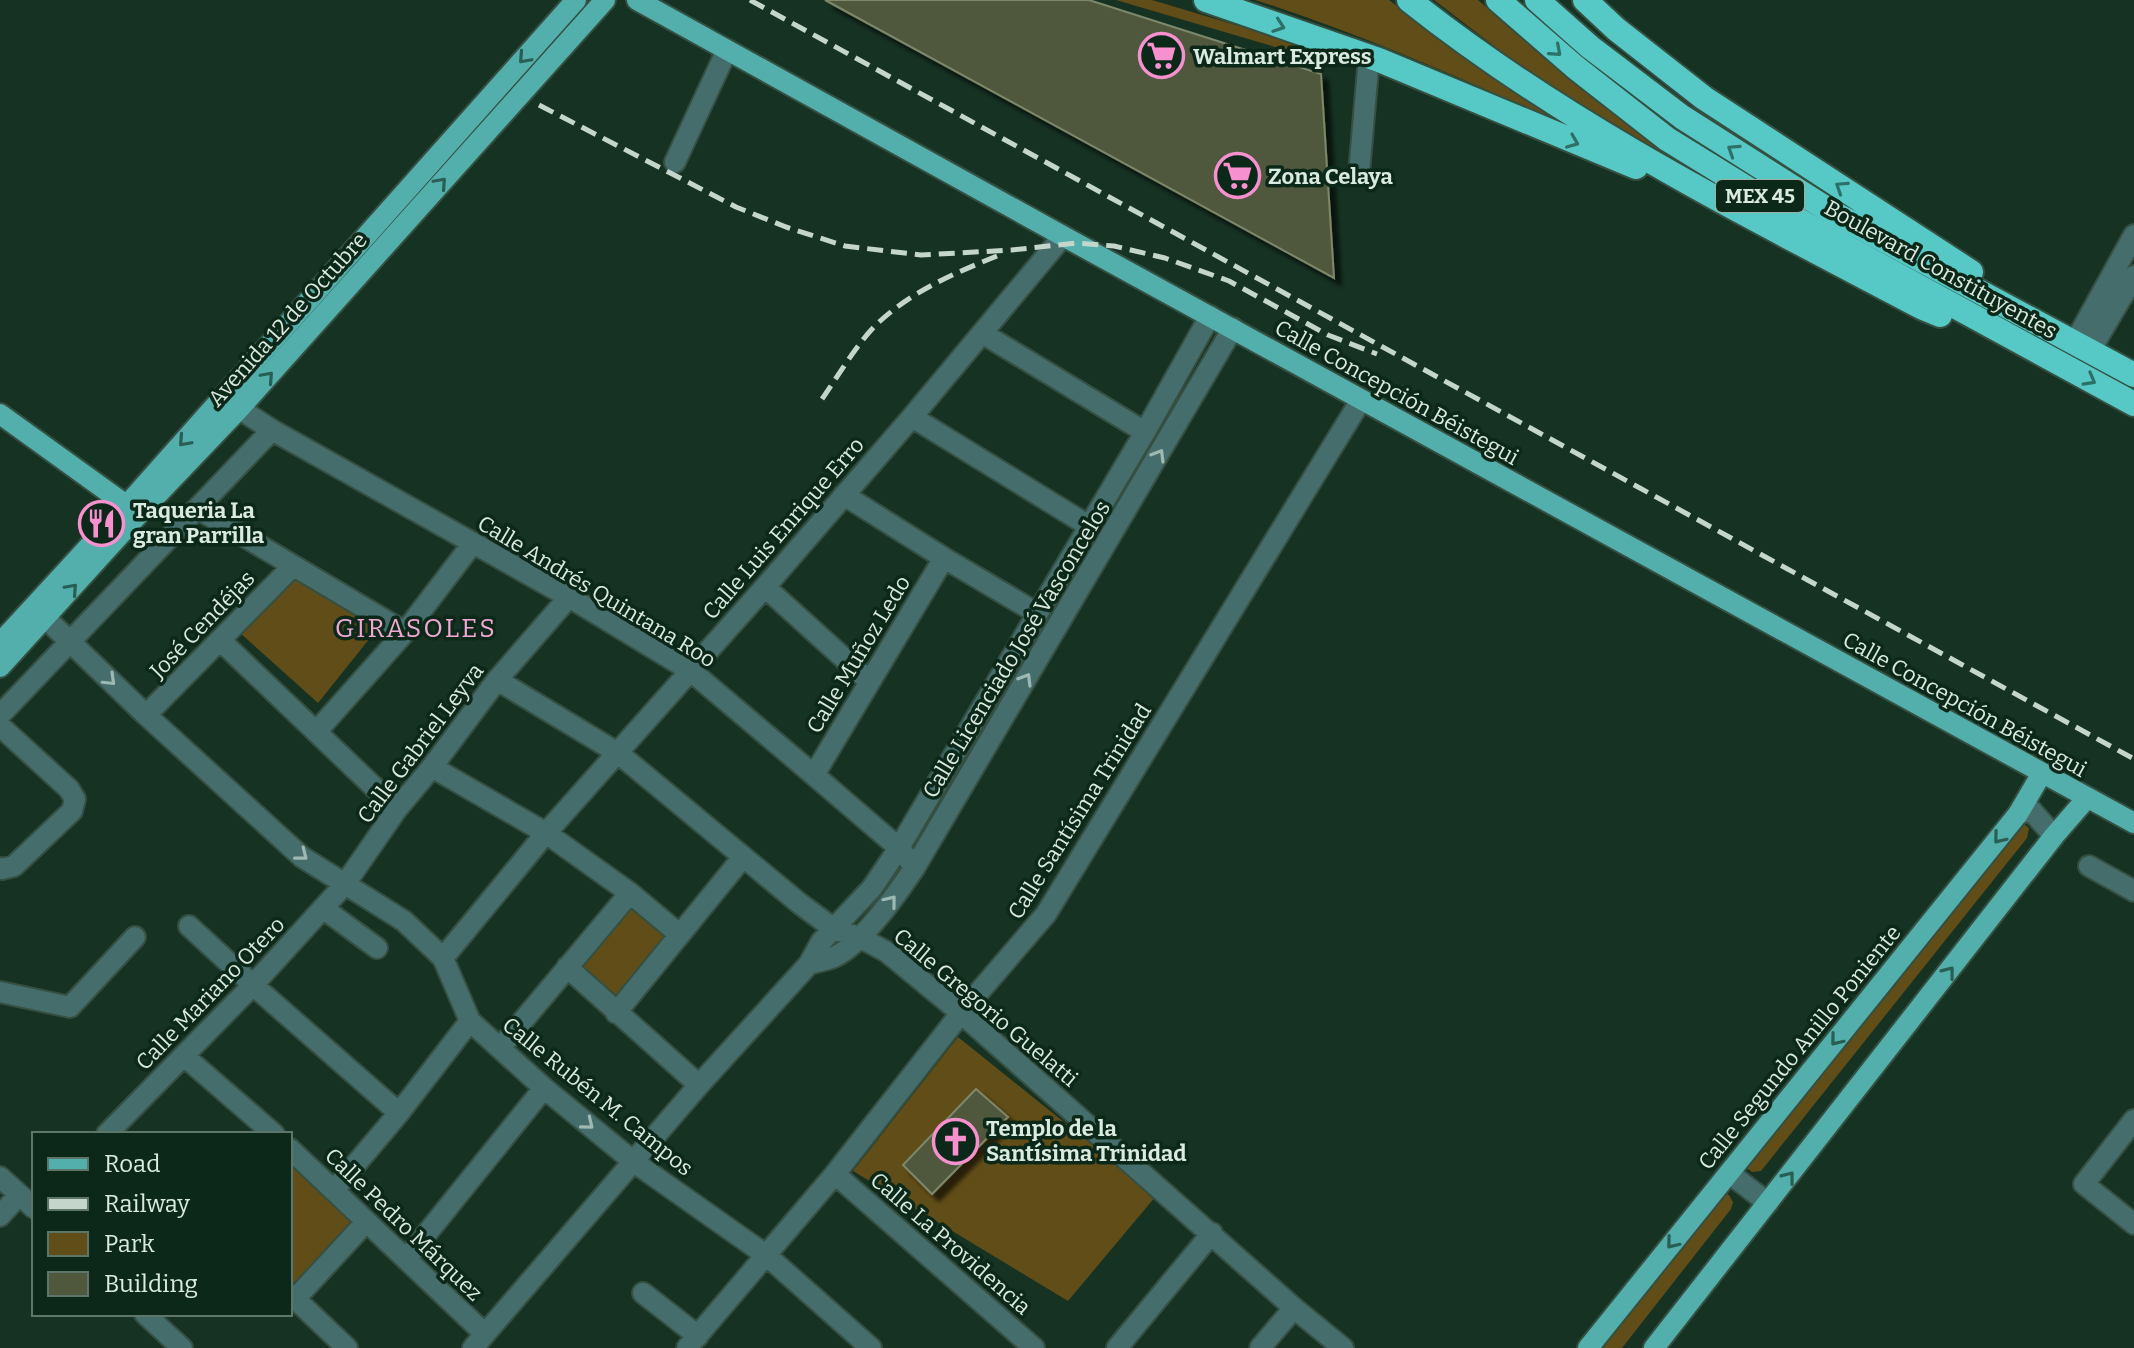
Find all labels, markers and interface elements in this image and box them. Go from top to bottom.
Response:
one-way arrow [1272,16,1286,32]
supermarket icon: Walmart Express [1138,32,1186,80]
one-way arrow [1547,41,1562,56]
place label: Walmart Express [1193,43,1372,70]
one-way arrow [519,49,534,64]
one-way arrow [1565,132,1579,148]
one-way arrow [1727,144,1742,159]
supermarket icon: Zona Celaya [1213,152,1261,200]
place label: Zona Celaya [1268,163,1393,190]
one-way arrow [431,178,445,193]
road number: MEX 45 [1716,180,1804,212]
one-way arrow [1835,182,1850,197]
street label: Boulevard Constituyentes [1820,194,2062,345]
street label: Avenida 12 de Octubre [202,227,373,412]
street label: Calle Concepción Béistegui [1270,314,1524,471]
one-way arrow [2082,371,2096,386]
one-way arrow [258,372,272,387]
one-way arrow [180,432,194,447]
street label: Calle Luis Enrique Erro [697,432,870,625]
one-way arrow [1149,449,1164,464]
street label: Calle Licenciado José Vasconcelos [917,496,1116,803]
place label: Taqueria La gran Parrilla [133,497,265,549]
restaurant icon: Taqueria La gran Parrilla [78,499,126,547]
street label: Calle Andrés Quintana Roo [473,510,721,673]
street label: José Cendéjas [144,565,260,685]
street label: Calle Muñoz Ledo [801,570,916,738]
one-way arrow [62,583,77,598]
district label: GIRASOLES [335,613,497,644]
street label: Calle Concepción Béistegui [1838,626,2092,783]
street label: Calle Gabriel Leyva [352,658,489,829]
one-way arrow [101,671,115,686]
one-way arrow [1016,673,1032,688]
street label: Calle Santísima Trinidad [1002,698,1157,924]
one-way arrow [1994,829,2008,844]
one-way arrow [293,846,308,860]
one-way arrow [881,896,896,910]
street label: Calle Mariano Otero [130,911,290,1076]
street label: Calle Segundo Anillo Poniente [1692,920,1906,1175]
street label: Calle Gregorio Guelatti [888,922,1084,1093]
one-way arrow [1939,966,1953,981]
street label: Calle Rubén M. Campos [497,1011,698,1182]
one-way arrow [1831,1031,1845,1046]
one-way arrow [579,1114,593,1129]
place label: Templo de la Santísima Trinidad [986,1115,1187,1167]
church icon: Templo de la Santísima Trinidad [931,1117,979,1165]
legend [32,1132,292,1316]
street label: Calle Pedro Márquez [319,1142,488,1306]
text: Road [104,1150,160,1178]
street label: Calle La Providencia [865,1166,1036,1320]
one-way arrow [1779,1171,1793,1186]
text: Railway [104,1190,190,1218]
text: Park [104,1230,155,1258]
one-way arrow [1668,1234,1682,1249]
text: Building [104,1270,198,1298]

